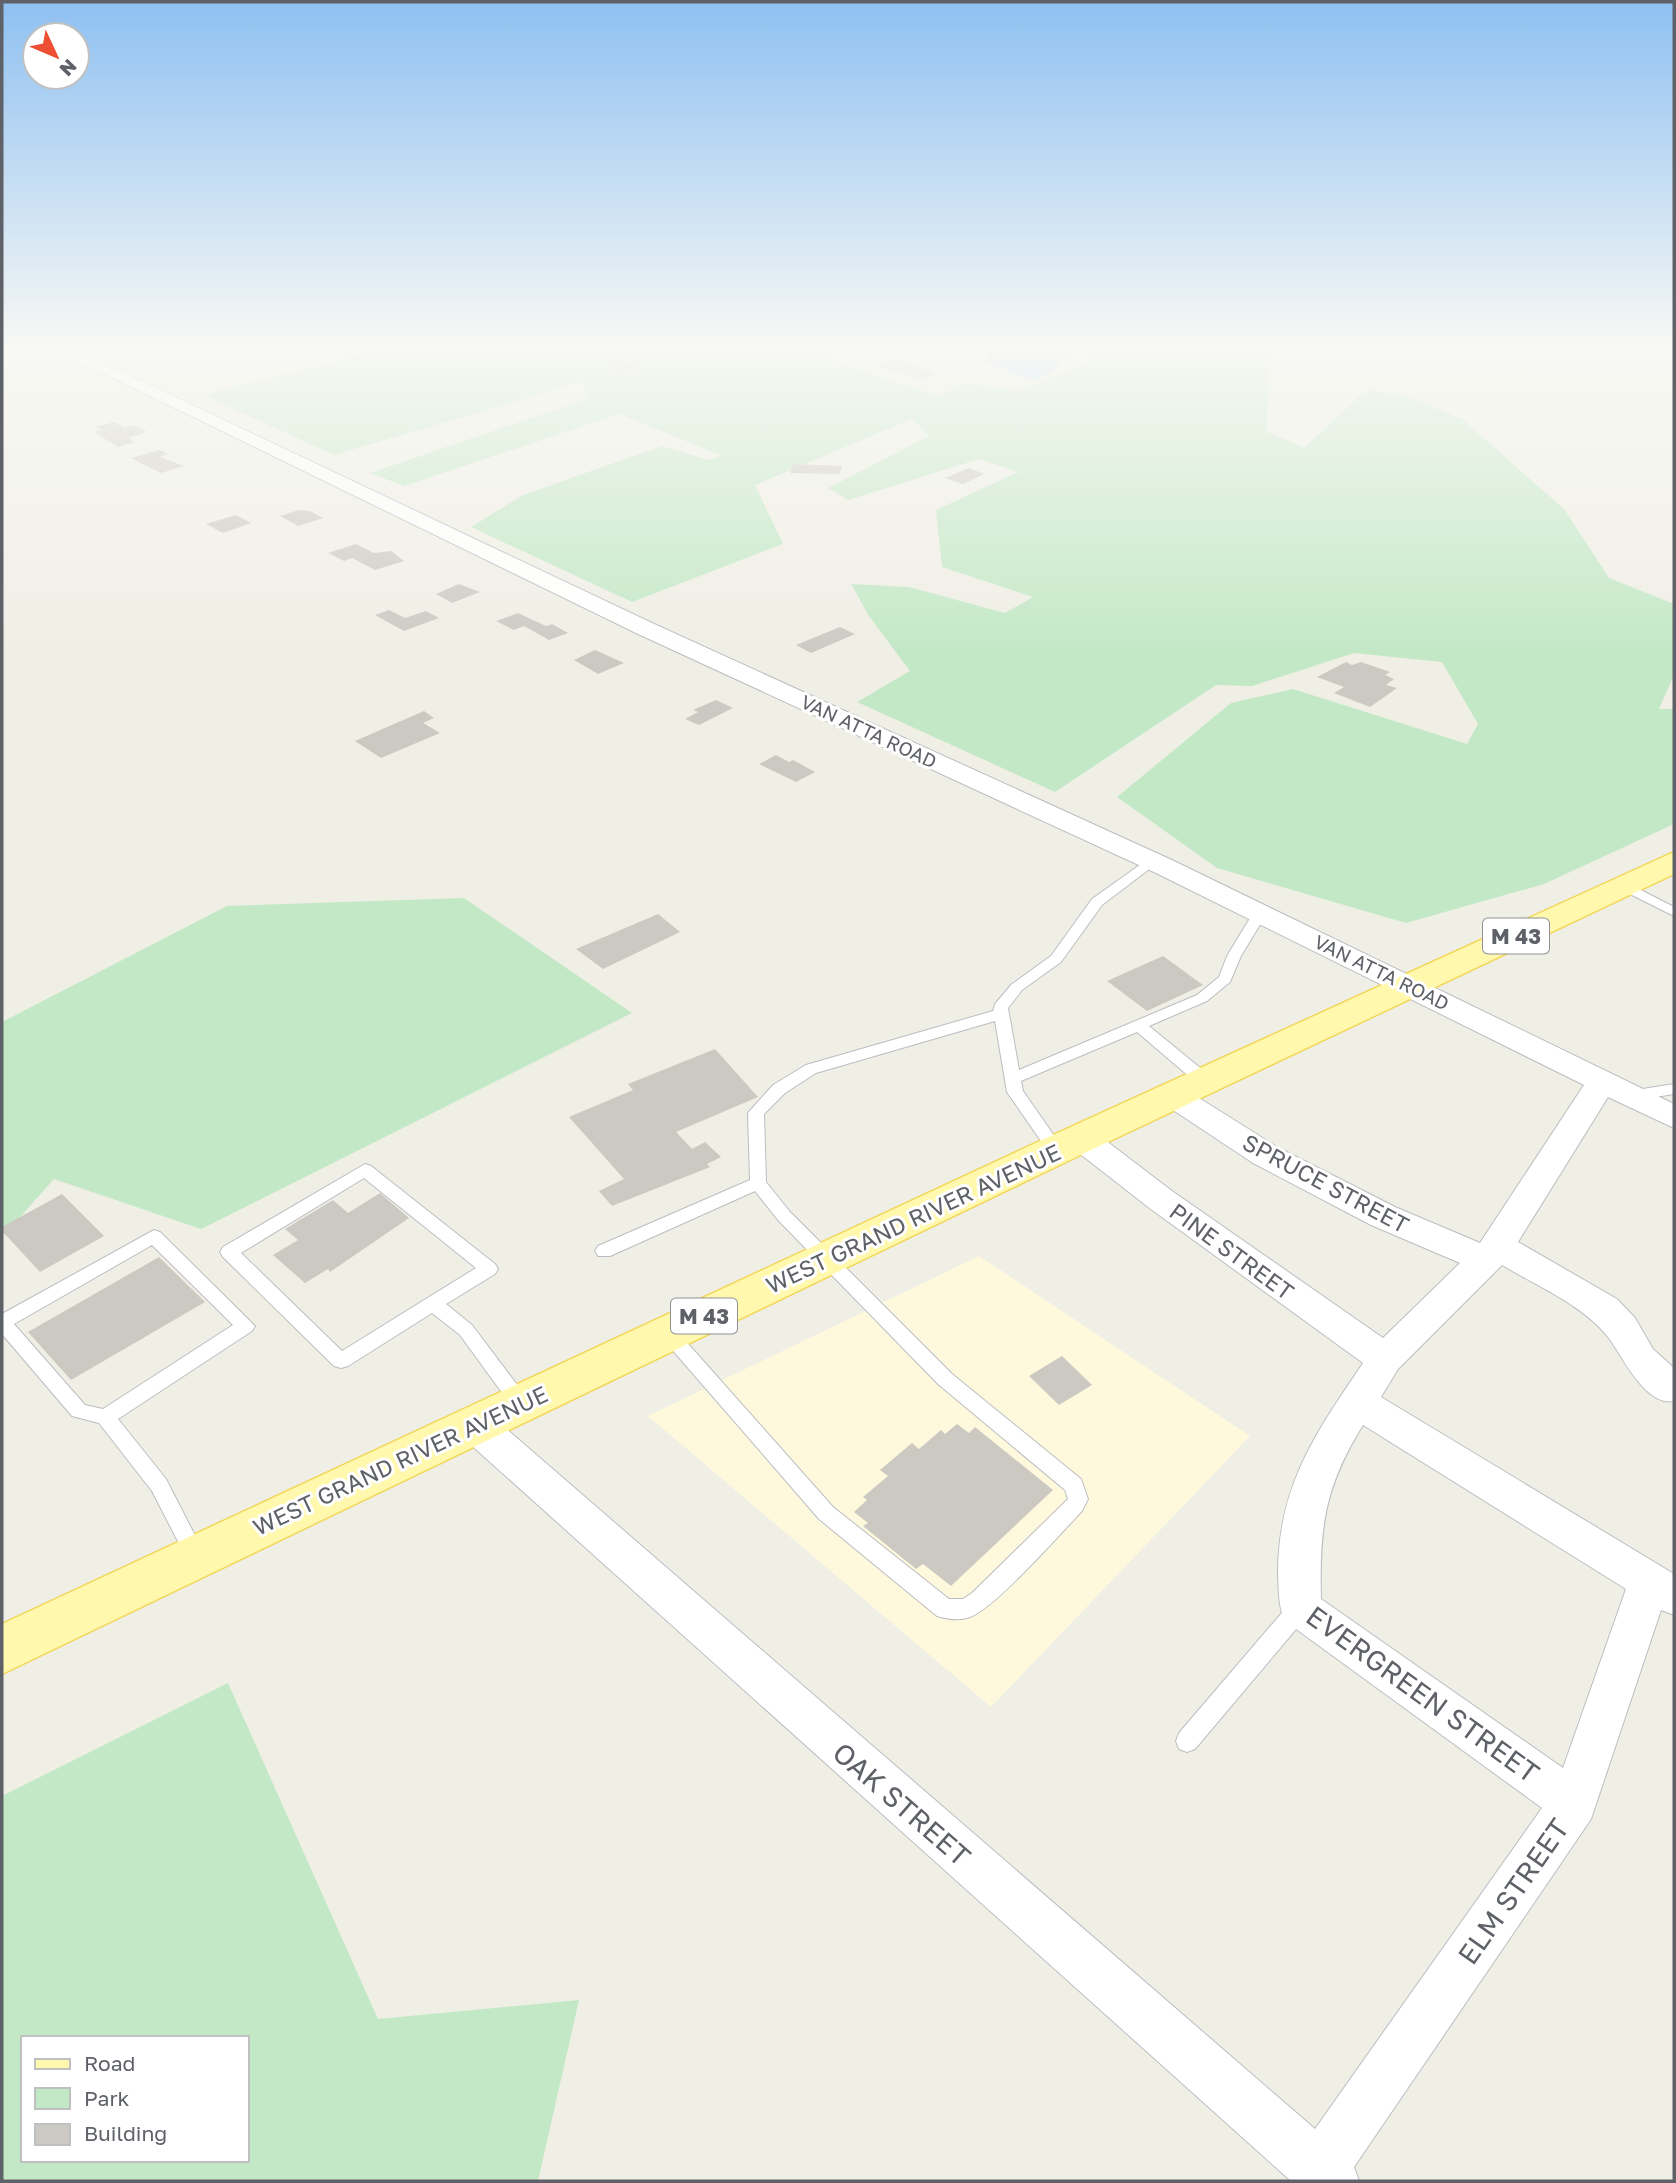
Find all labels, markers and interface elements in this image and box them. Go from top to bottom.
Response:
north arrow [21,21,91,91]
text: N [55,55,82,81]
street label: VAN ATTA ROAD [797,690,941,772]
road number: M 43 [1483,918,1549,954]
street label: VAN ATTA ROAD [1311,929,1453,1015]
street label: SPRUCE STREET [1238,1127,1414,1239]
street label: WEST GRAND RIVER AVENUE [761,1137,1065,1299]
street label: PINE STREET [1165,1197,1299,1305]
road number: M 43 [671,1298,737,1334]
street label: WEST GRAND RIVER AVENUE [248,1379,552,1541]
street label: EVERGREEN STREET [1300,1599,1546,1789]
street label: OAK STREET [827,1735,977,1873]
street label: ELM STREET [1451,1812,1575,1970]
legend [21,2036,248,2162]
text: Road [84,2050,135,2076]
text: Park [84,2085,130,2111]
text: Building [84,2120,167,2146]

